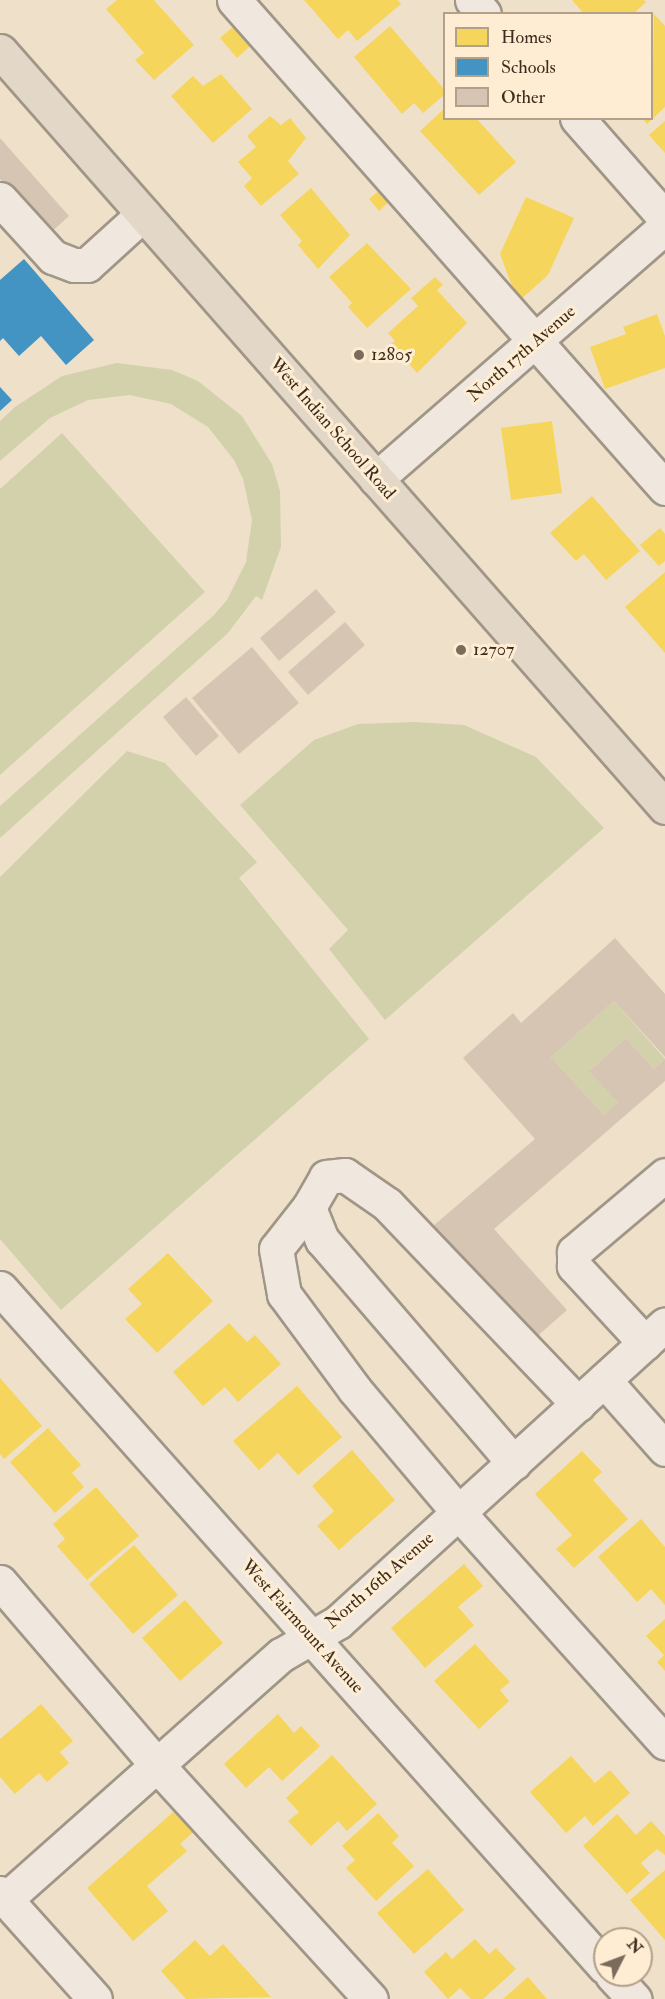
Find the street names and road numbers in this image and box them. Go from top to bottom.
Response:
street label: North 17th Avenue [464,301,580,407]
street label: West Indian School Road [265,354,399,504]
street label: North 16th Avenue [321,1528,439,1634]
street label: West Fairmount Avenue [236,1556,368,1698]

